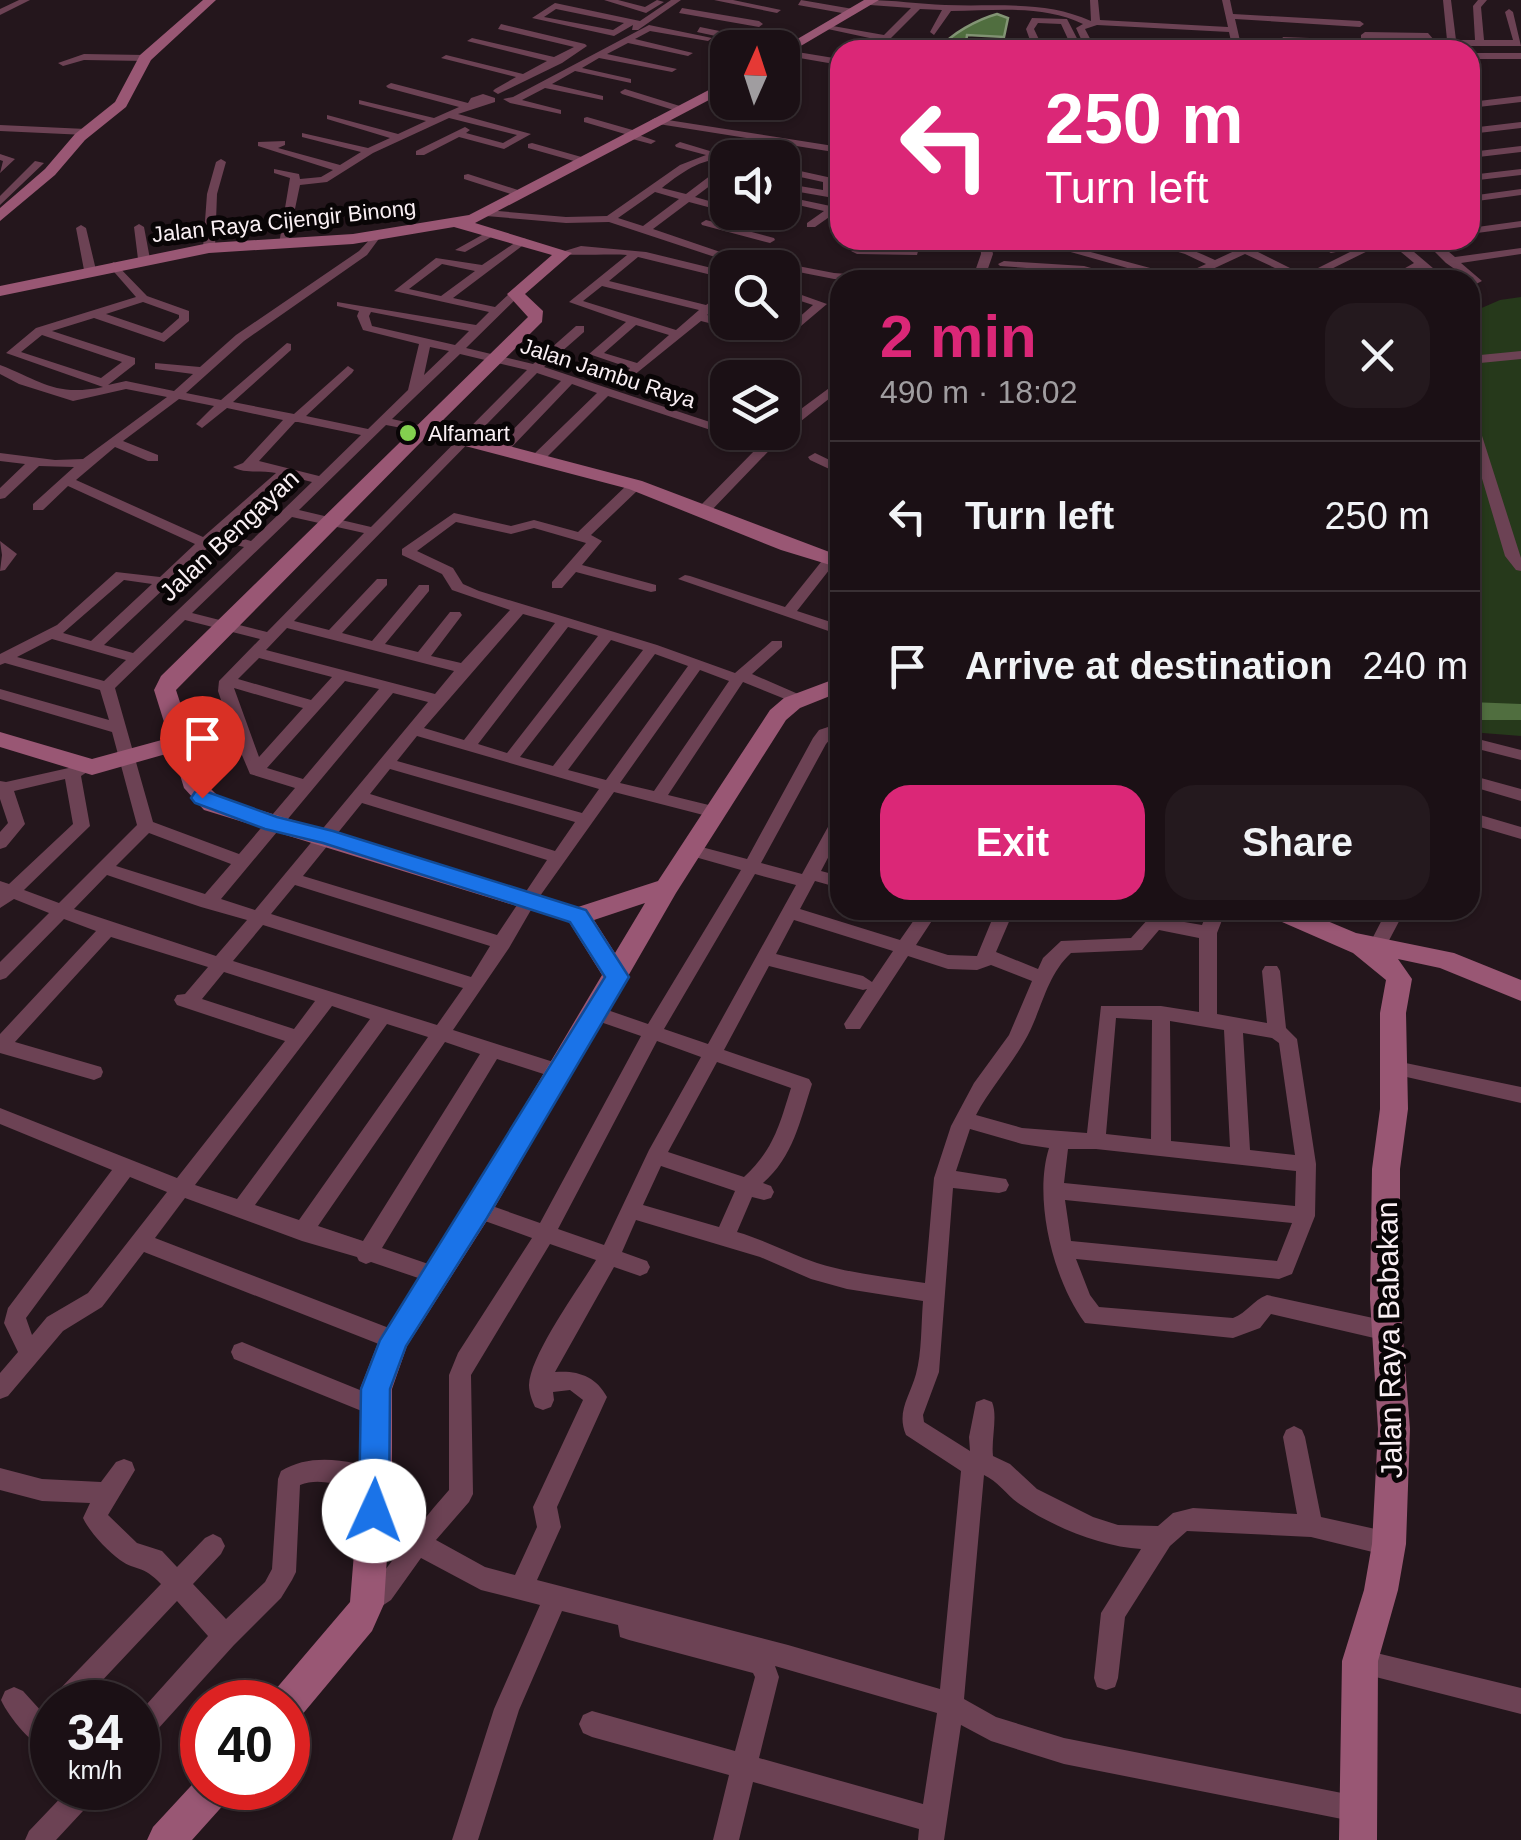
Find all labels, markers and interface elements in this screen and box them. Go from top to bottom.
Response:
north arrow [710,30,800,120]
map controls [710,30,800,450]
icon: left [880,80,1010,210]
text: 250 m [1045,80,1243,158]
button: sound [710,140,800,230]
text: Turn left [1045,162,1208,213]
street label: Jalan Raya Cijengir Binong [151,195,417,247]
button: search [710,250,800,340]
text: 2 min [880,303,1037,370]
button: close [1325,303,1430,408]
street label: Jalan Jambu Raya [517,333,699,413]
button: layers [710,360,800,450]
text: 490 m · 18:02 [880,374,1077,410]
place label: Alfamart [428,421,510,446]
marker: Alfamart [397,422,419,444]
street label: Jalan Bengayan [154,464,304,606]
icon: left [880,489,935,544]
text: Turn left [965,495,1114,537]
text: 250 m [1324,495,1430,537]
icon: arrive [880,639,935,694]
text: Arrive at destination [965,645,1332,687]
text: 240 m [1362,645,1468,687]
pin [160,696,245,799]
icon: arrive [175,711,230,766]
button: Exit [880,785,1145,900]
button: Share [1165,785,1430,900]
street label: Jalan Raya Babakan [1370,1201,1408,1479]
position arrow [322,1459,426,1563]
speed limit sign: 40 [180,1680,310,1810]
text: 34 [67,1705,123,1761]
text: km/h [68,1756,122,1784]

